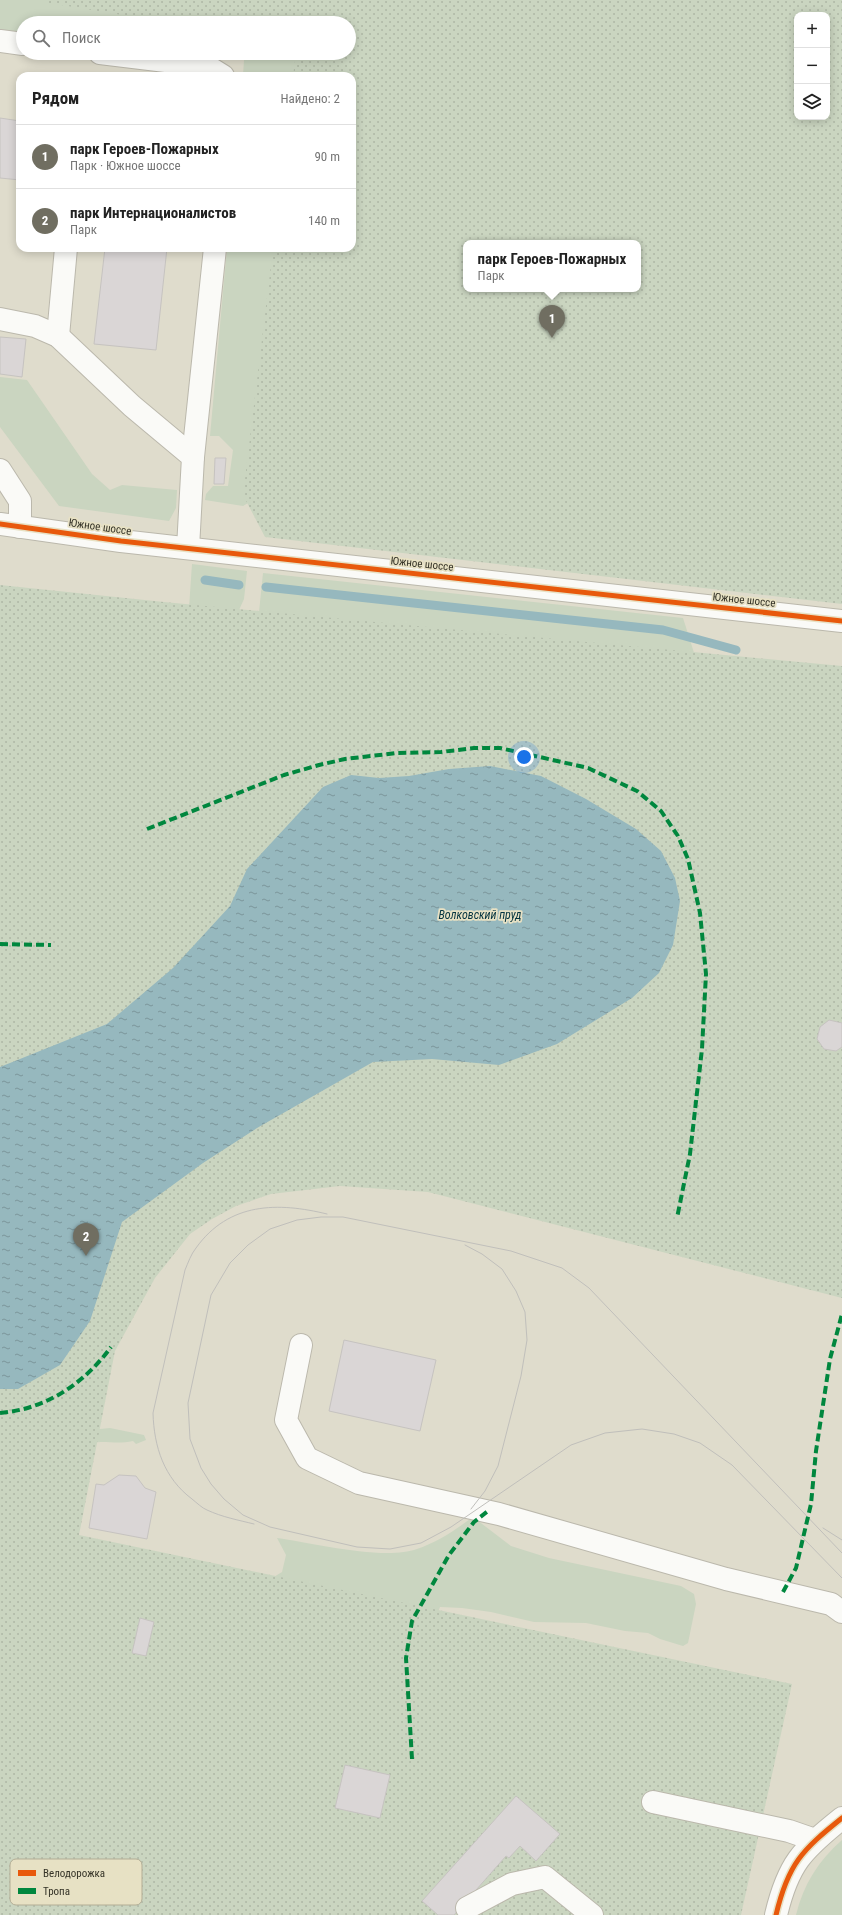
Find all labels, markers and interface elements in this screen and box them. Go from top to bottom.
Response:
map controls [794,12,830,120]
button: + [794,12,830,48]
search box [16,16,356,60]
icon: search [30,27,52,49]
text: Поиск [62,29,101,47]
button: − [794,48,830,84]
button: layers [794,84,830,120]
text: Рядом [32,88,79,108]
text: Найдено: 2 [280,91,340,106]
text: парк Героев-Пожарных [70,140,219,158]
text: 1 [42,149,48,164]
text: 90 m [314,149,340,164]
text: Парк · Южное шоссе [70,158,181,173]
text: парк Интернационалистов [70,204,236,222]
text: 2 [42,213,48,228]
text: 140 m [308,213,340,228]
text: Парк [70,222,97,237]
popup [463,240,641,292]
text: парк Героев-Пожарных [478,250,626,268]
text: Парк [478,268,505,283]
pin: 1 [539,305,565,338]
street label: Южное шоссе [68,516,132,538]
street label: Южное шоссе [390,554,454,574]
street label: Южное шоссе [712,590,776,610]
your location [514,747,534,767]
water label: Волковский пруд [438,908,522,922]
pin: 2 [73,1223,99,1256]
legend [10,1859,142,1905]
text: Велодорожка [43,1867,105,1880]
text: Тропа [43,1885,70,1898]

